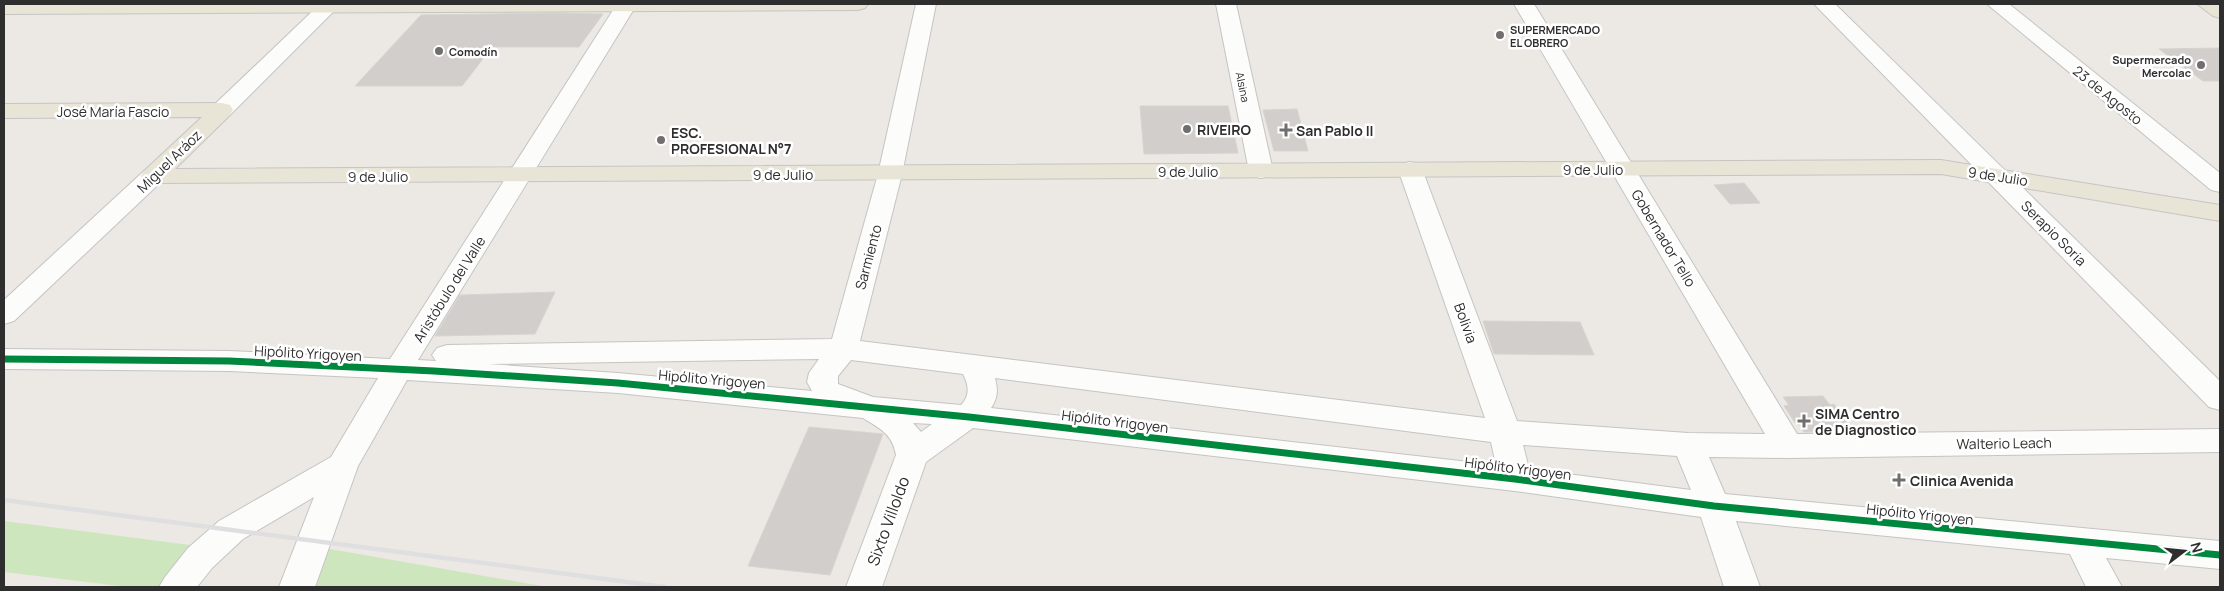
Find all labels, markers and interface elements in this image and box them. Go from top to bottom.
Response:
place label: SUPERMERCADO EL OBRERO [1510,22,1600,50]
marker: SUPERMERCADO EL OBRERO [1494,29,1506,41]
place label: Comodín [449,44,497,59]
marker: Comodín [433,45,445,57]
place label: Supermercado Mercolac [2112,52,2191,80]
marker: Supermercado Mercolac [2195,59,2207,71]
street label: 23 de Agosto [2069,61,2147,129]
street label: Alsina [1232,71,1254,103]
street label: José María Fascio [57,102,169,121]
place label: RIVEIRO [1197,120,1251,139]
place label: San Pablo II [1296,121,1374,140]
place label: ESC. PROFESIONAL N°7 [671,123,792,158]
marker: RIVEIRO [1181,123,1193,135]
marker: San Pablo II [1280,124,1292,136]
street label: Miguel Aráoz [133,125,205,197]
marker: ESC. PROFESIONAL N°7 [655,134,667,146]
street label: 9 de Julio [1563,160,1623,179]
street label: 9 de Julio [1158,162,1218,181]
street label: 9 de Julio [1967,162,2029,190]
street label: 9 de Julio [753,165,813,184]
street label: 9 de Julio [348,167,408,186]
street label: Gobernador Tello [1627,186,1701,290]
street label: Serapio Soria [2017,196,2091,270]
street label: Sarmiento [850,222,886,292]
street label: Aristóbulo del Valle [409,232,489,346]
street label: Bolivia [1450,300,1482,346]
street label: Hipólito Yrigoyen [254,341,362,365]
street label: Hipólito Yrigoyen [658,365,766,393]
place label: SIMA Centro de Diagnostico [1815,404,1917,439]
street label: Hipólito Yrigoyen [1060,405,1170,437]
marker: SIMA Centro de Diagnostico [1797,414,1811,428]
street label: Walterio Leach [1956,433,2052,453]
street label: Hipólito Yrigoyen [1463,452,1573,484]
place label: Clinica Avenida [1910,471,2014,490]
street label: Sixto Villoldo [862,473,914,569]
marker: Clinica Avenida [1892,473,1906,487]
street label: Hipólito Yrigoyen [1866,499,1974,529]
north arrow [2159,526,2209,576]
text: N [2186,540,2207,555]

